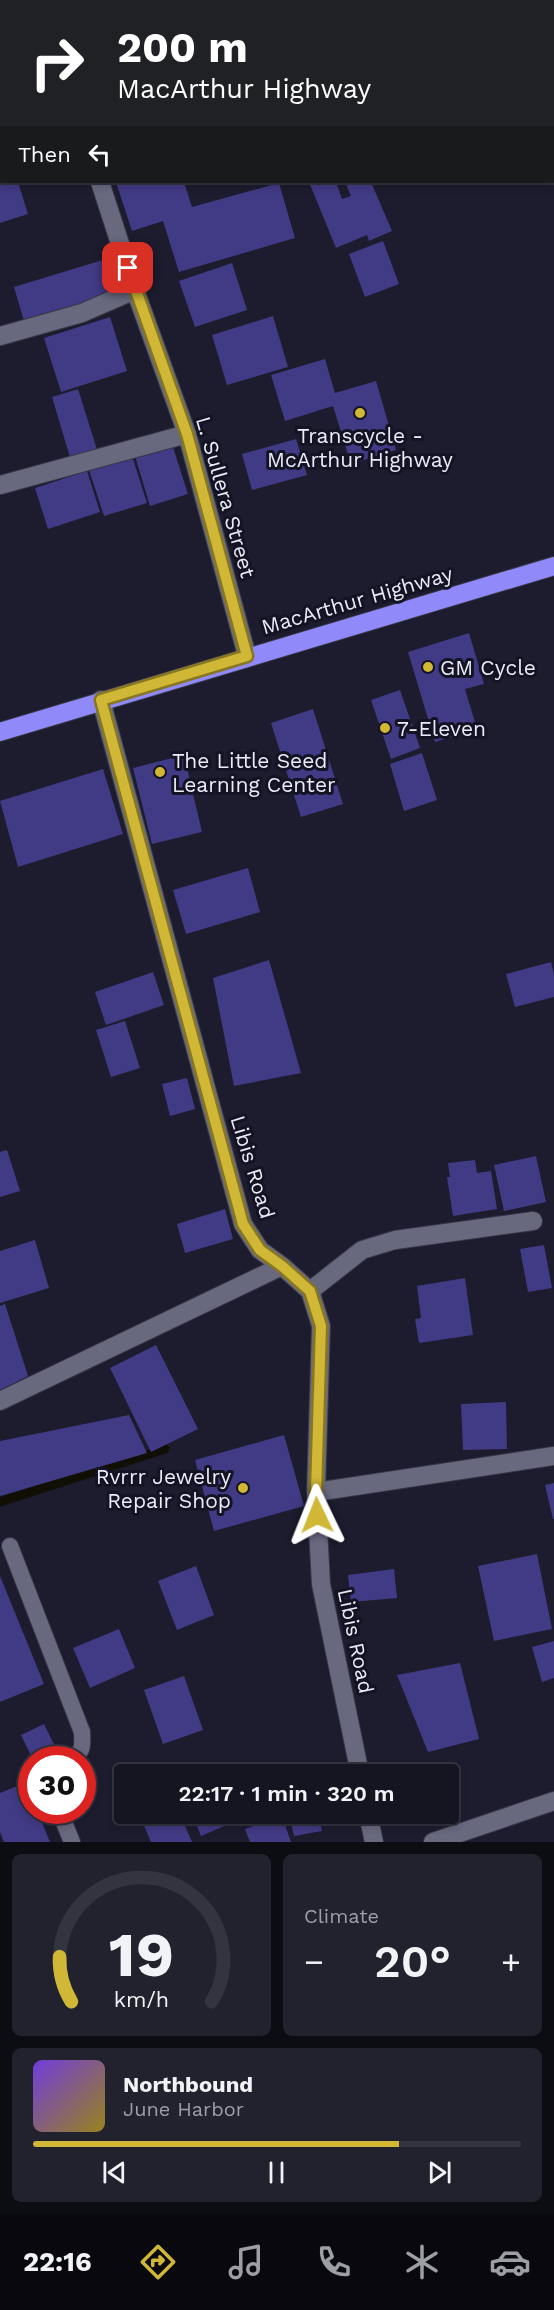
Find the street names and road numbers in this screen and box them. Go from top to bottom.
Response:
street label: L. Sullera Street [191,413,261,581]
street label: MacArthur Highway [259,561,456,639]
street label: Libis Road [225,1112,281,1222]
street label: Libis Road [333,1586,379,1696]

